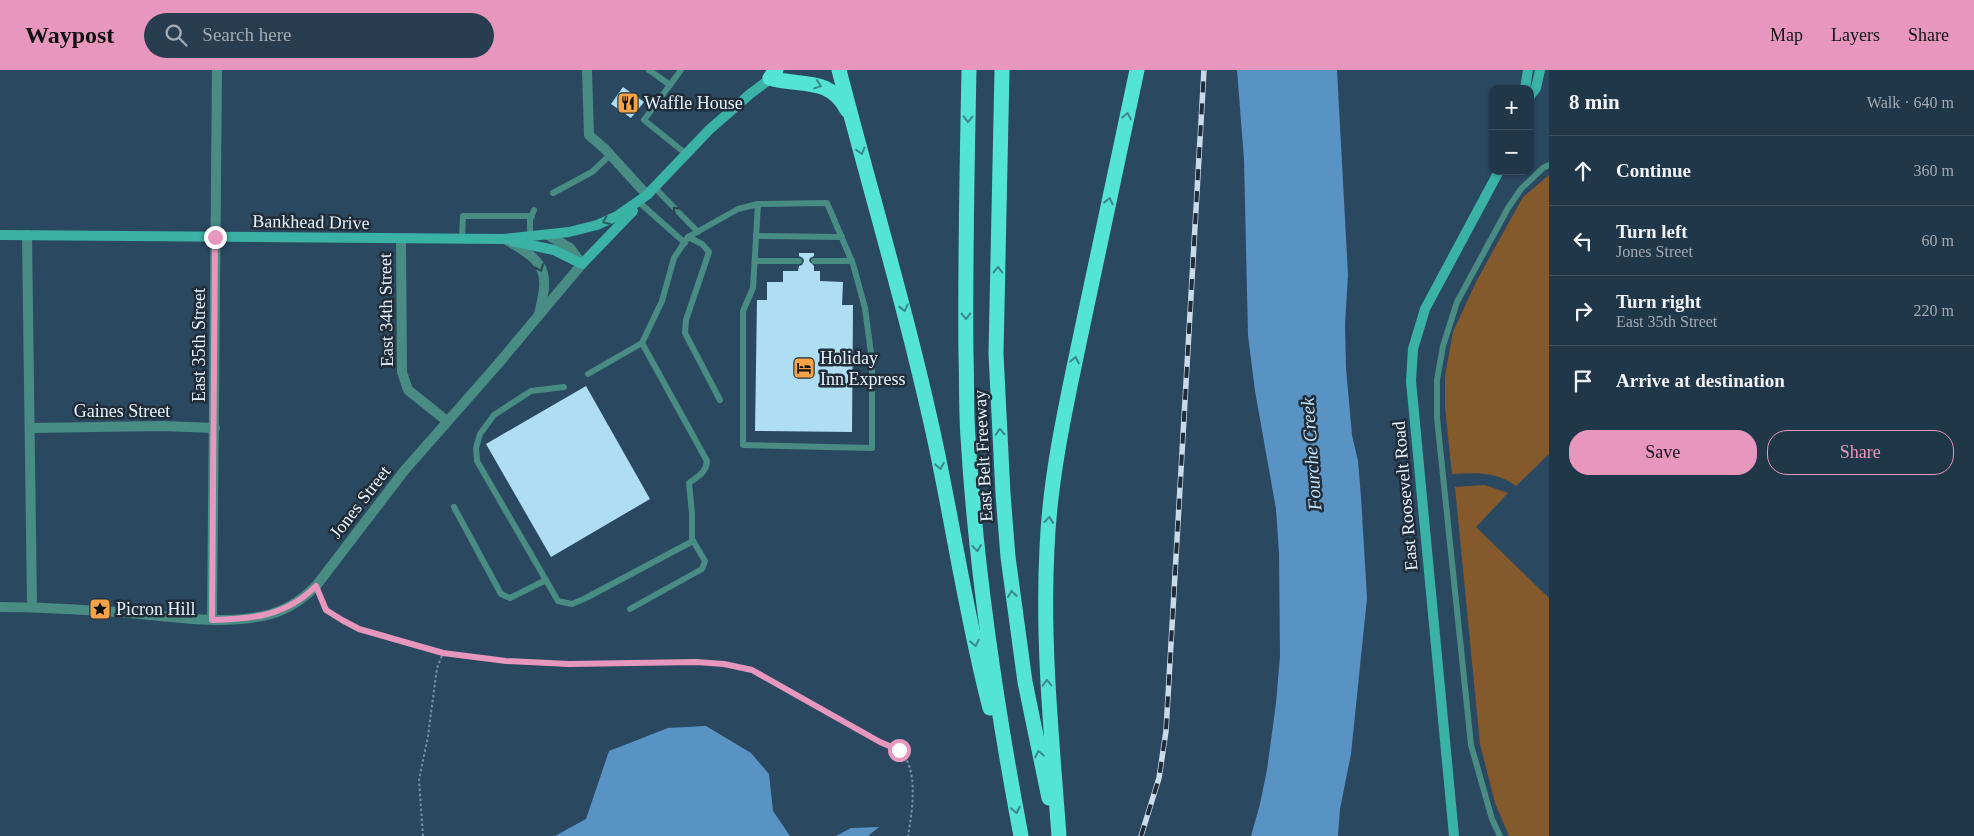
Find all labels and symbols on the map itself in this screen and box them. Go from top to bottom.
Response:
one-way arrow [813,80,821,90]
restaurant icon: Waffle House [616,91,640,115]
place label: Waffle House [644,93,743,113]
one-way arrow [1122,111,1132,120]
one-way arrow [963,115,973,123]
one-way arrow [856,146,866,154]
one-way arrow [1103,197,1114,205]
one-way arrow [673,207,682,216]
street label: Bankhead Drive [252,211,370,233]
one-way arrow [602,215,611,226]
route end [204,226,227,249]
street label: East 34th Street [375,253,397,367]
one-way arrow [533,262,543,271]
one-way arrow [993,266,1003,274]
street label: East 35th Street [189,288,209,402]
one-way arrow [898,303,909,312]
one-way arrow [960,312,971,320]
place label: Holiday Inn Express [820,348,905,389]
hotel icon: Holiday Inn Express [792,356,816,380]
one-way arrow [1070,356,1080,364]
street label: East Belt Freeway [970,390,996,522]
water label: Fourche Creek [1297,396,1325,512]
street label: Gaines Street [74,401,170,421]
street label: East Roosevelt Road [1389,420,1421,572]
one-way arrow [994,428,1005,436]
street label: Jones Street [325,462,395,542]
one-way arrow [934,462,945,471]
one-way arrow [1044,516,1055,524]
one-way arrow [971,545,982,553]
one-way arrow [1007,590,1018,598]
place icon: Picron Hill [88,597,112,621]
place label: Picron Hill [116,599,196,619]
one-way arrow [969,638,979,647]
one-way arrow [1042,678,1053,686]
route start [888,739,911,762]
one-way arrow [1034,750,1045,759]
one-way arrow [1011,806,1021,815]

